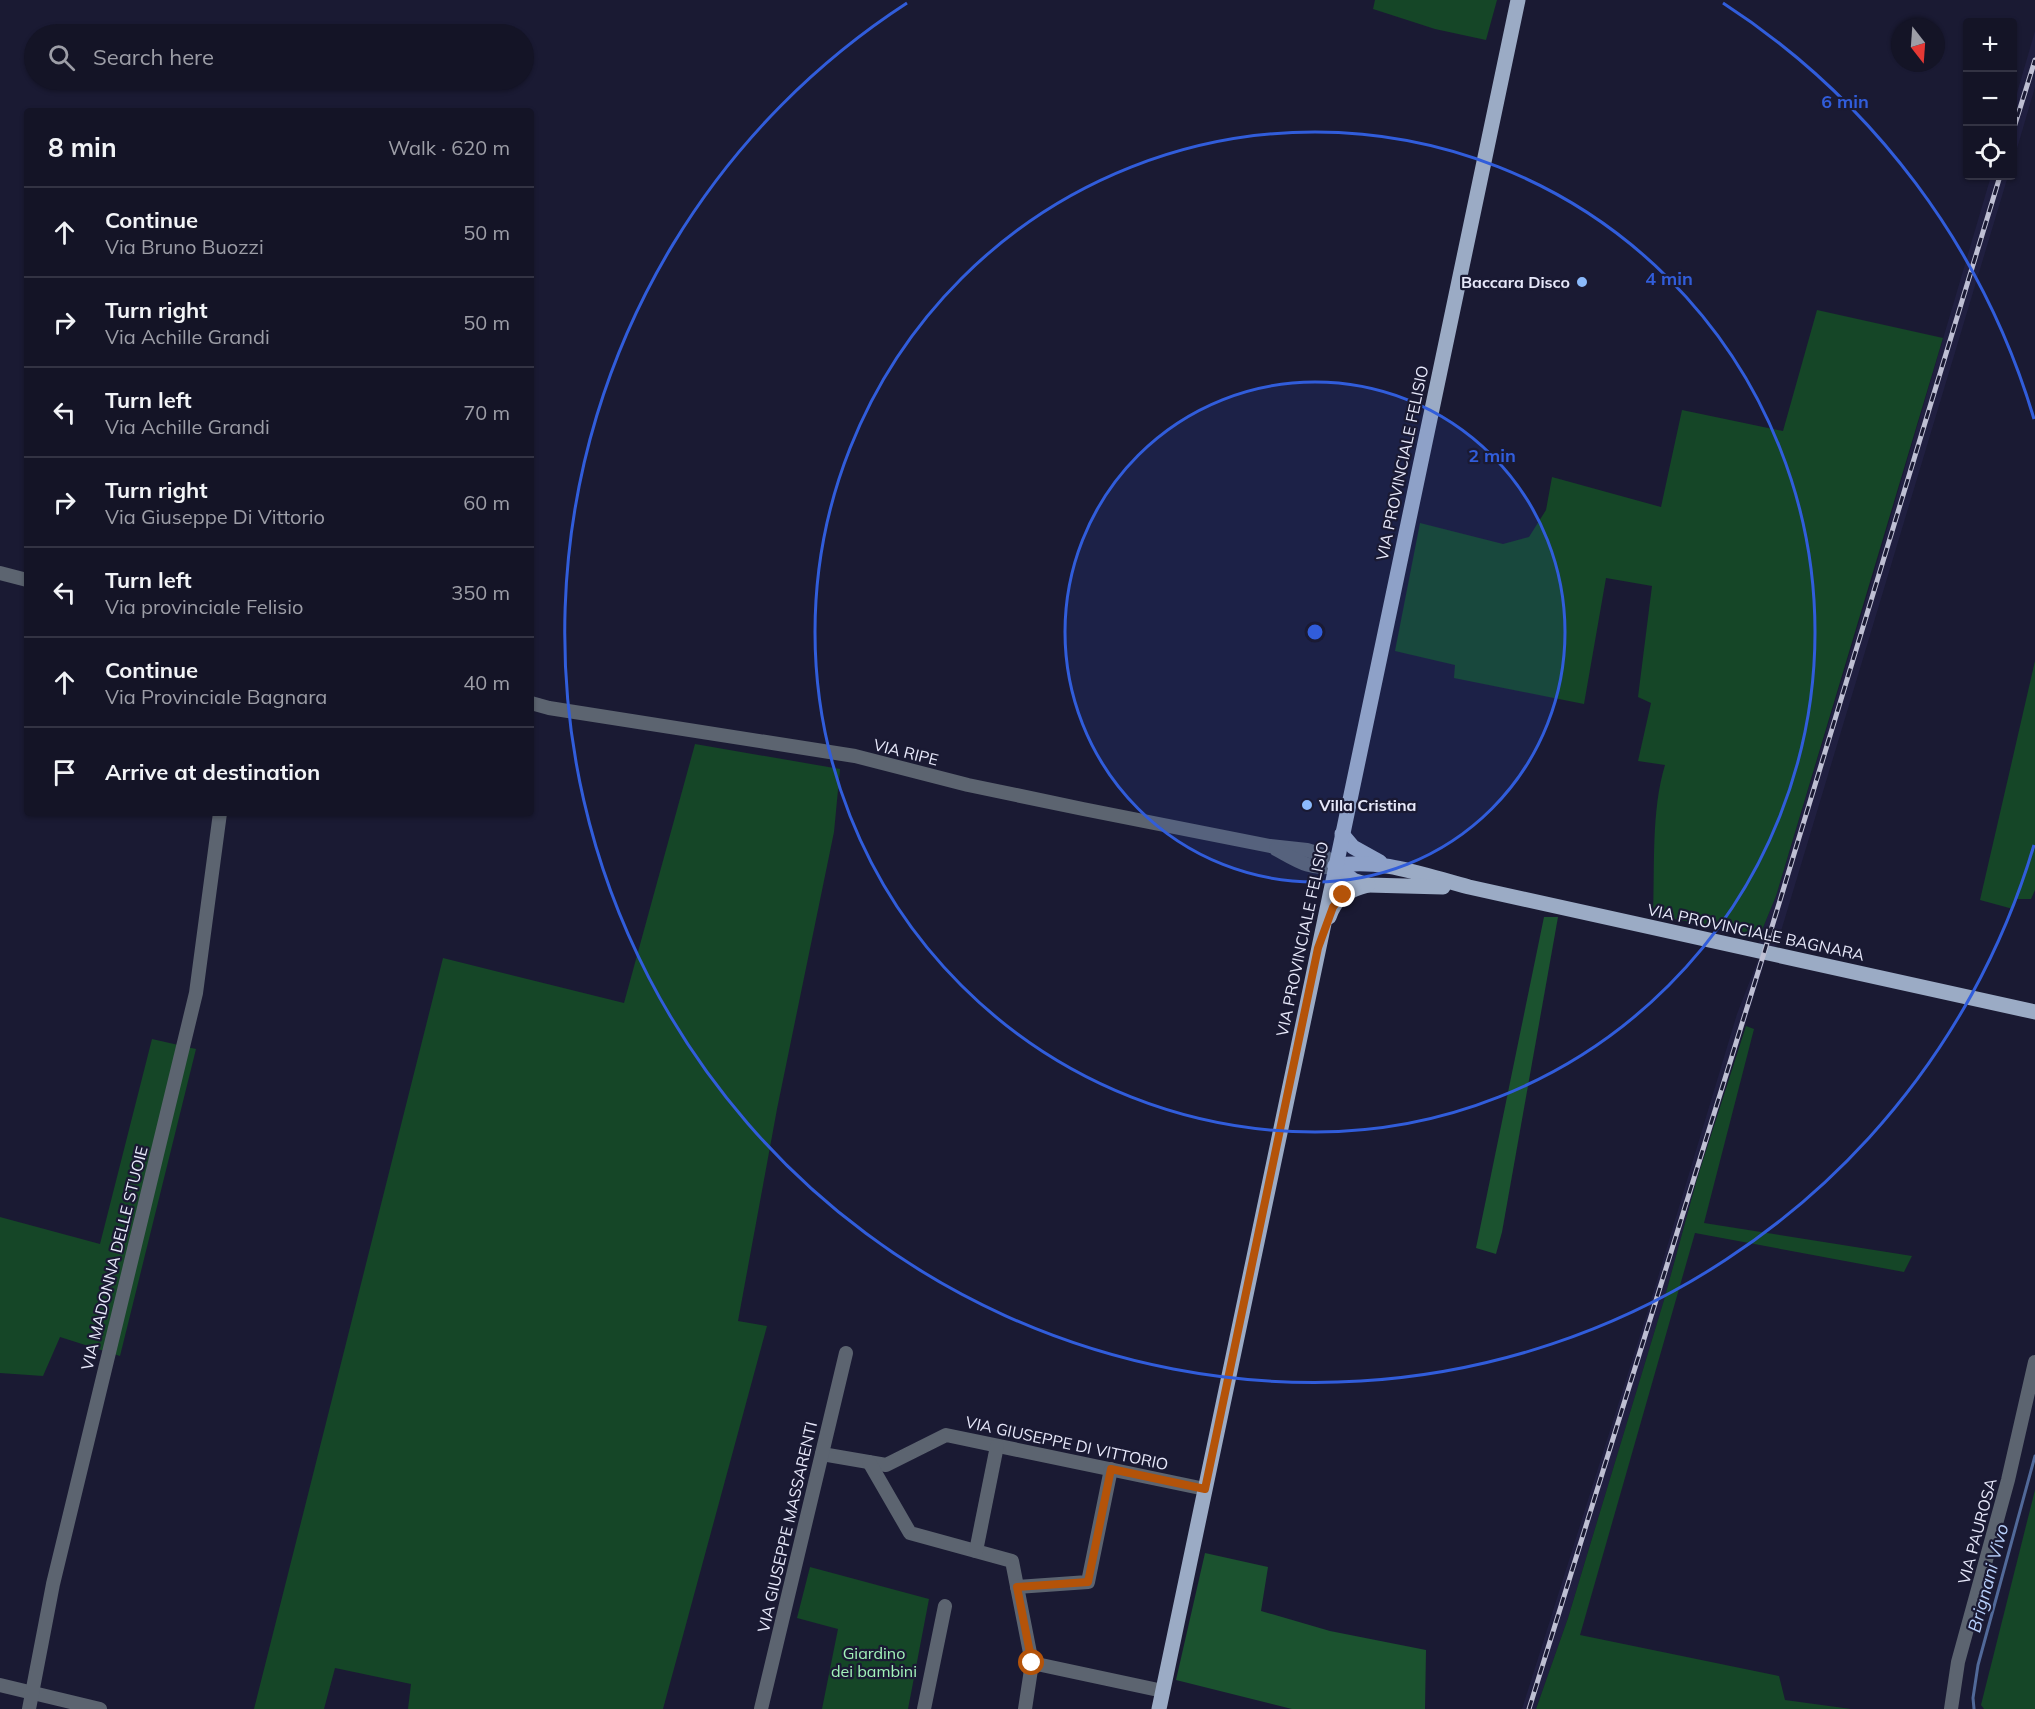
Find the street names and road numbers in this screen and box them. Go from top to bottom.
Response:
street label: VIA PROVINCIALE FELISIO [1372,364,1432,562]
street label: VIA RIPE [871,734,941,770]
street label: VIA PROVINCIALE FELISIO [1272,840,1332,1038]
street label: VIA PROVINCIALE BAGNARA [1646,899,1867,965]
street label: VIA MADONNA DELLE STUOIE [76,1144,152,1372]
street label: VIA GIUSEPPE DI VITTORIO [964,1412,1170,1474]
street label: VIA GIUSEPPE MASSARENTI [753,1420,821,1634]
street label: VIA PAUROSA [1953,1476,2001,1586]

